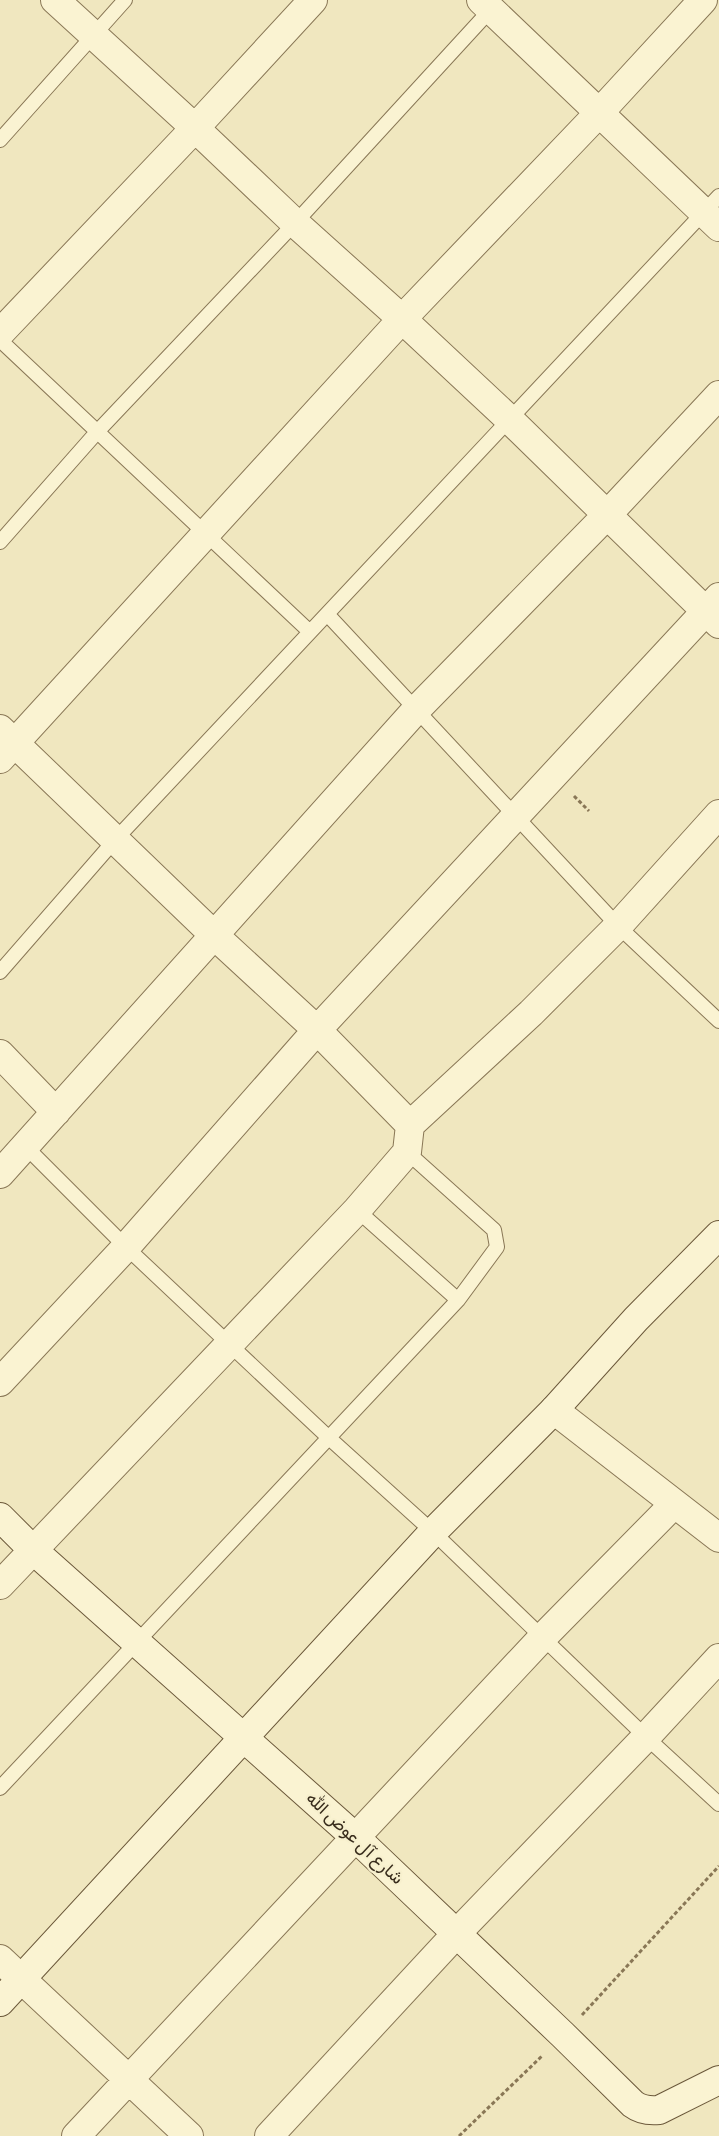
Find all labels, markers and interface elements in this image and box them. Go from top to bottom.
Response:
street label: شارع آل عوض الله [301,1787,408,1890]

